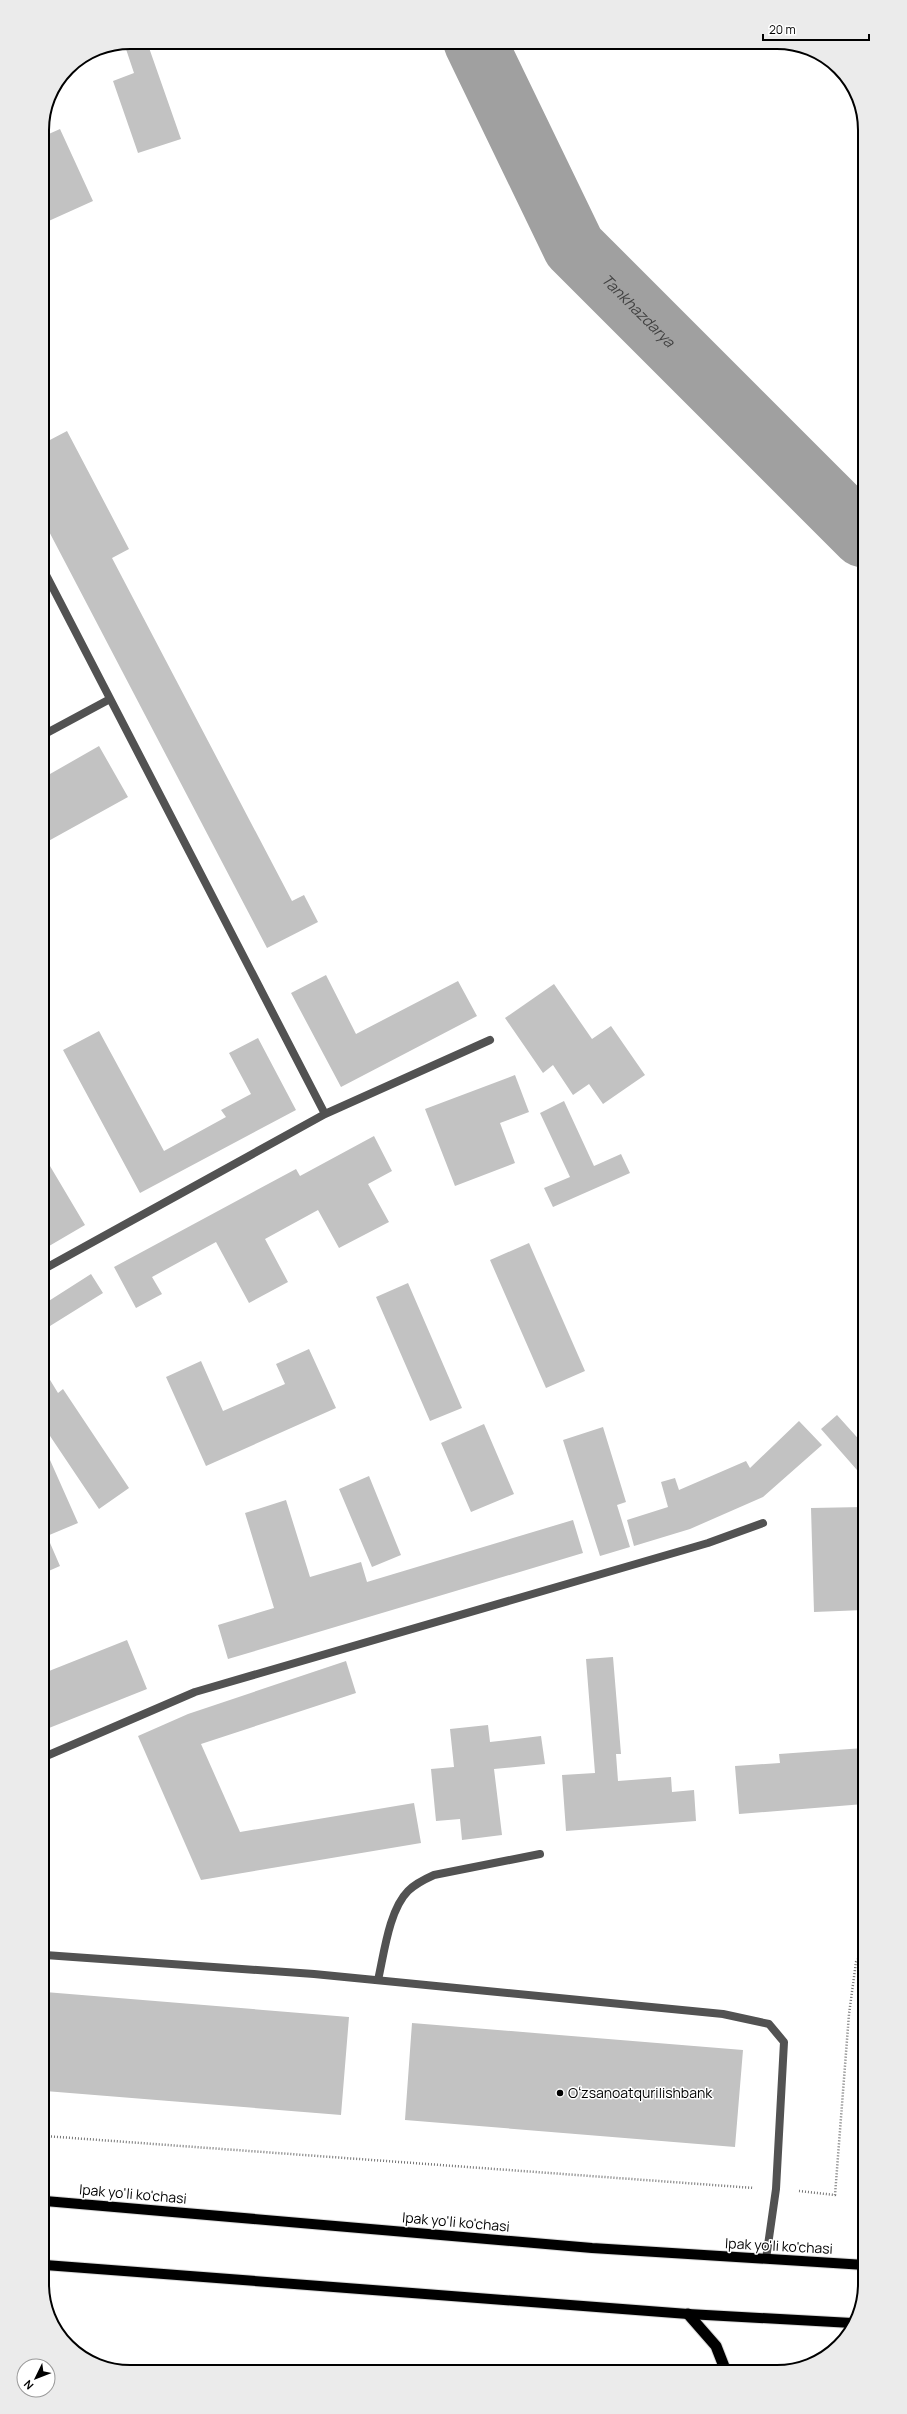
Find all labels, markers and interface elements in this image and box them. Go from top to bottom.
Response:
scale bar [763,16,869,42]
text: 20 m [769,21,796,38]
water label: Tankhazdarya [597,269,680,352]
place label: Oʻzsanoatqurilishbank [568,2083,713,2102]
marker: Oʻzsanoatqurilishbank [555,2088,565,2098]
street label: Ipak yo'li ko'chasi [78,2179,188,2208]
street label: Ipak yo'li ko'chasi [401,2207,511,2236]
street label: Ipak yo'li ko'chasi [725,2233,833,2258]
north arrow [16,2358,56,2398]
text: N [20,2377,37,2393]

